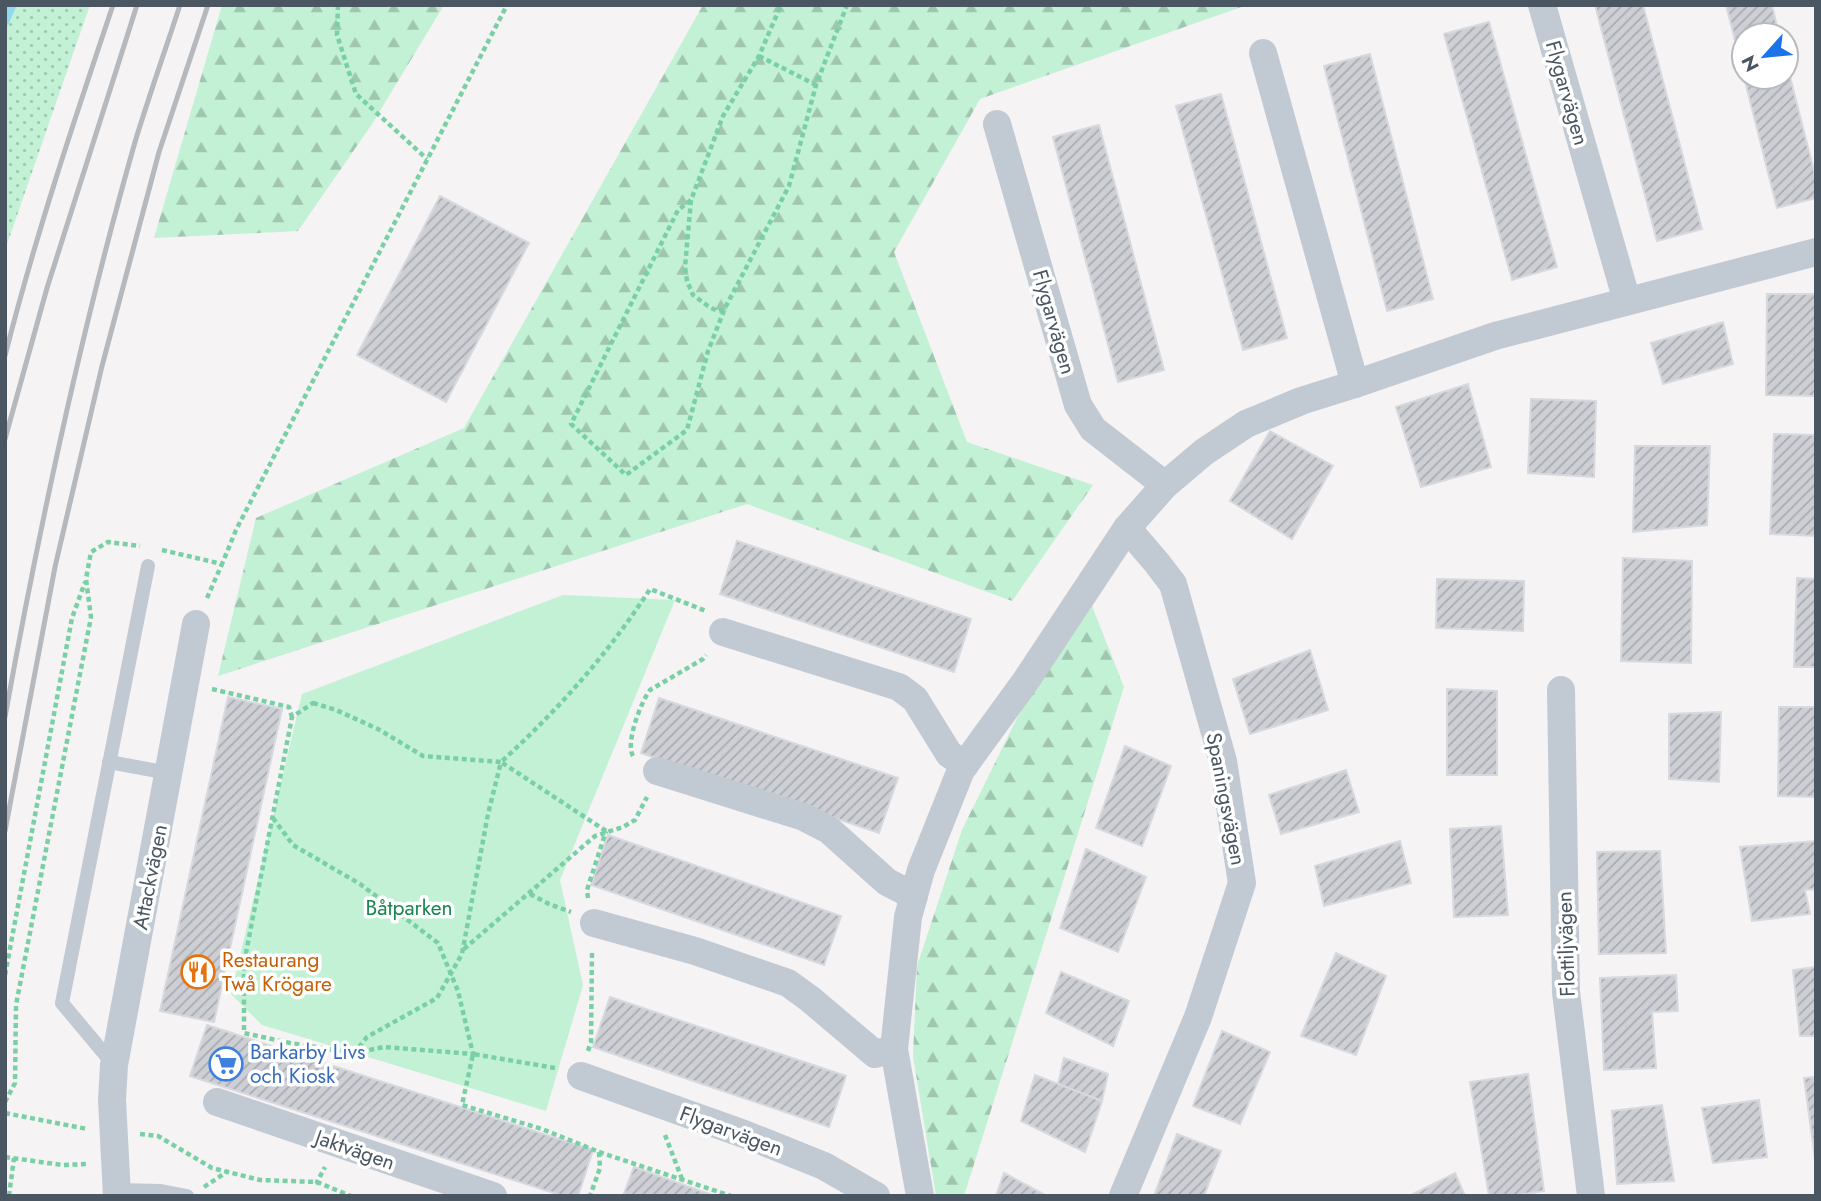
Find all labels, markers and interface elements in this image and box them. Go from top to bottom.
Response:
north arrow [1730,21,1800,91]
street label: Flygarvägen [1538,37,1596,149]
text: N [1735,51,1766,76]
street label: Flygarvägen [1025,266,1083,378]
street label: Spaningsvägen [1198,730,1254,868]
street label: Attackvägen [125,822,175,932]
street label: Flottiljvägen [1549,891,1583,997]
park label: Båtparken [366,893,452,923]
place label: Restaurang Twå Krögare [222,945,332,999]
restaurant icon: Restaurang Twå Krögare [179,953,217,991]
place label: Barkarby Livs och Kiosk [250,1037,365,1091]
supermarket icon: Barkarby Livs och Kiosk [207,1045,245,1083]
street label: Flygarvägen [675,1099,787,1163]
street label: Jaktvägen [308,1121,399,1178]

